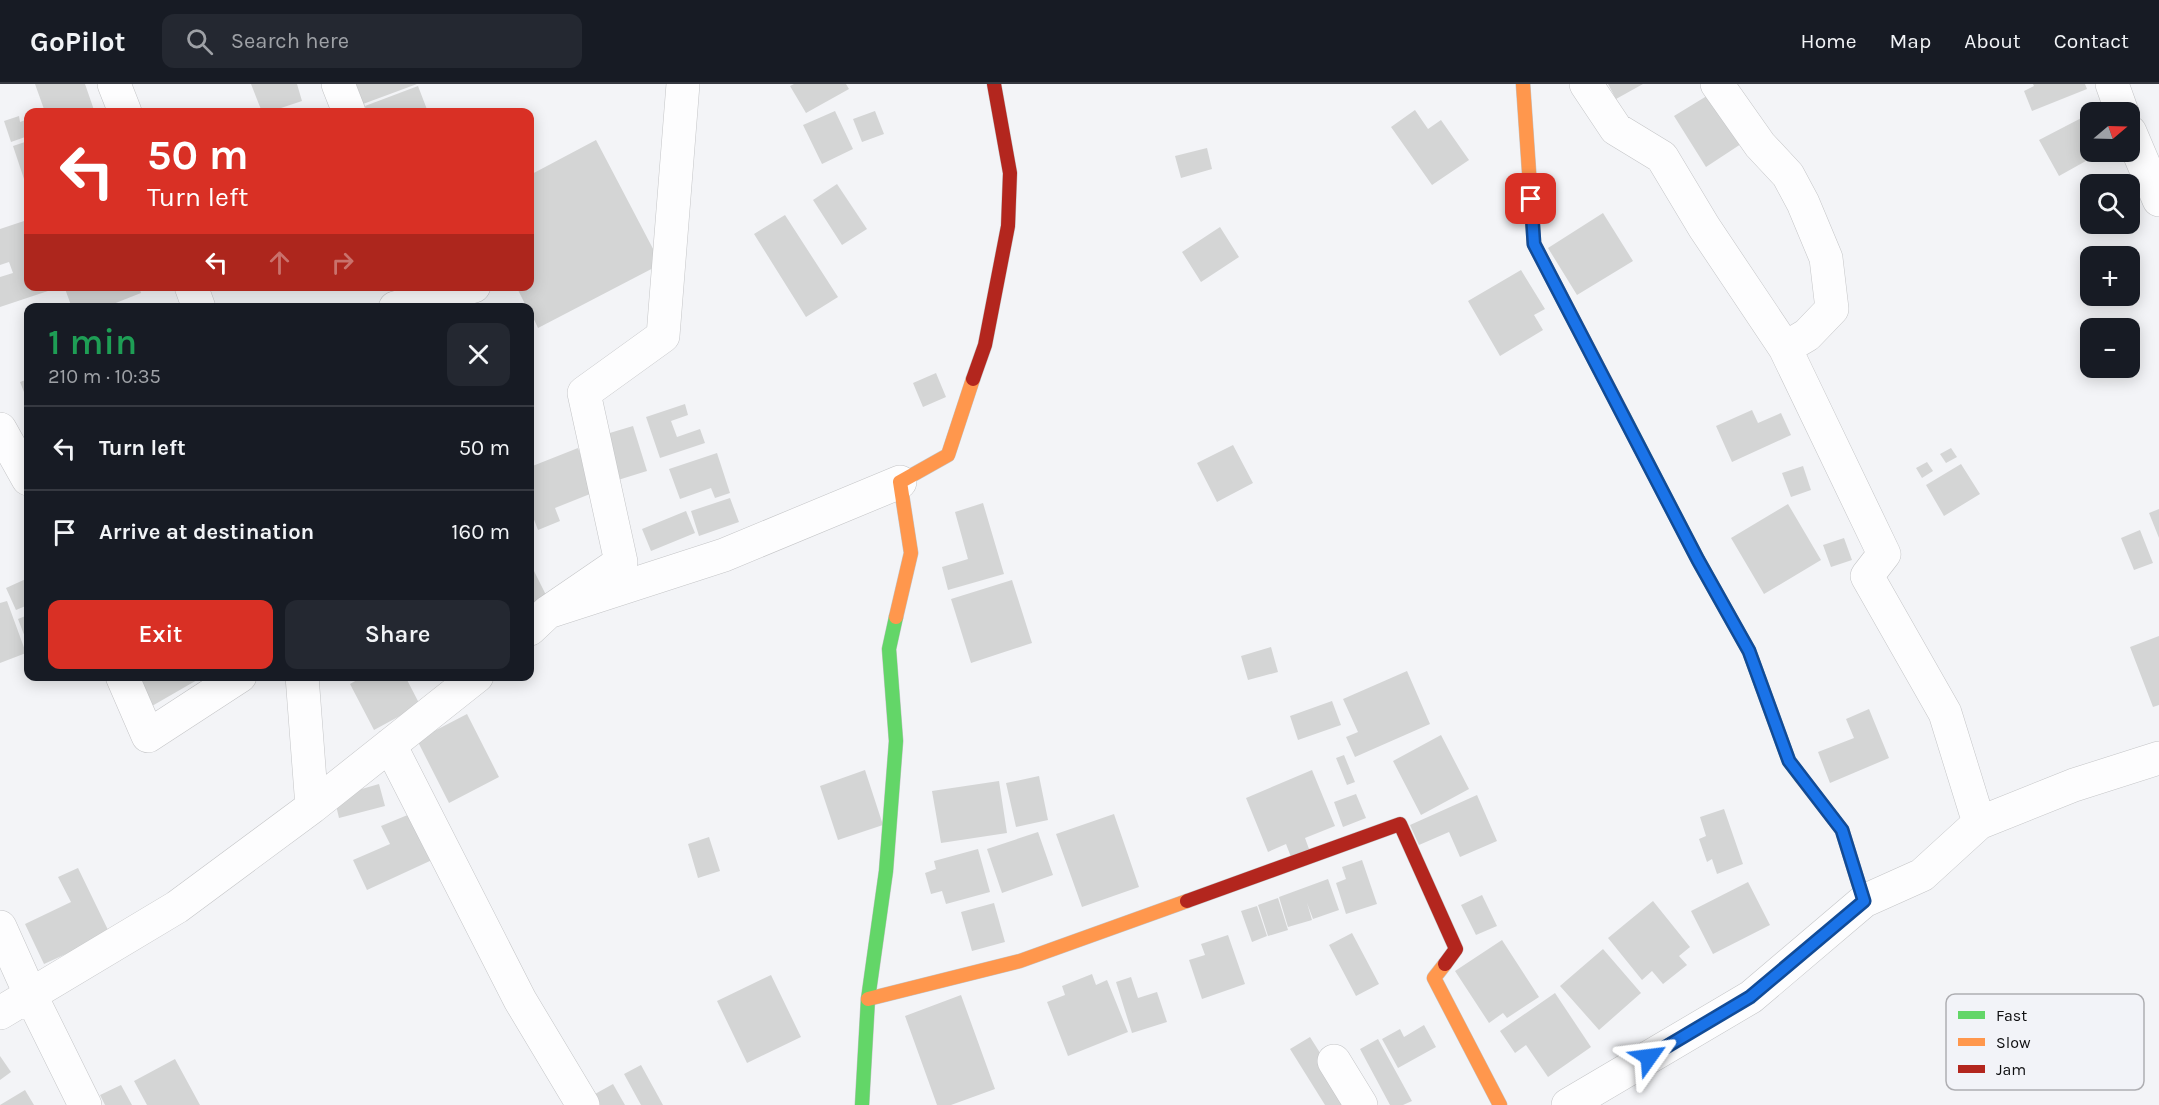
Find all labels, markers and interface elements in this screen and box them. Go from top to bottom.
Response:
search box [162,14,582,68]
text: GoPilot [30,25,126,58]
icon: search [183,25,216,58]
text: Search here [231,28,349,54]
text: Home [1801,29,1857,53]
text: Map [1890,29,1931,53]
text: About [1964,29,2021,53]
text: Contact [2054,29,2129,53]
north arrow [2080,102,2140,162]
map controls [2080,102,2140,378]
text: 50 m [147,130,249,180]
icon: left [48,132,126,210]
pin [1505,173,1556,224]
button: search [2080,174,2140,234]
text: Turn left [147,181,248,213]
icon: arrive [1514,182,1547,215]
icon: left [200,246,233,279]
icon: ahead [263,246,296,279]
icon: right [326,246,359,279]
button: + [2080,246,2140,306]
button: − [2080,318,2140,378]
text: 1 min [48,321,137,363]
button: close [447,323,510,386]
text: 210 m · 10:35 [48,365,161,388]
icon: left [48,432,81,465]
text: Turn left [99,435,186,461]
text: 50 m [459,435,510,461]
icon: arrive [48,516,81,549]
text: Arrive at destination [99,519,314,545]
text: 160 m [451,519,510,545]
button: Exit [48,600,273,669]
button: Share [285,600,510,669]
legend [1946,994,2144,1090]
text: Fast [1996,1006,2027,1025]
position arrow [1617,1025,1681,1089]
text: Slow [1996,1033,2031,1052]
text: Jam [1996,1060,2026,1079]

